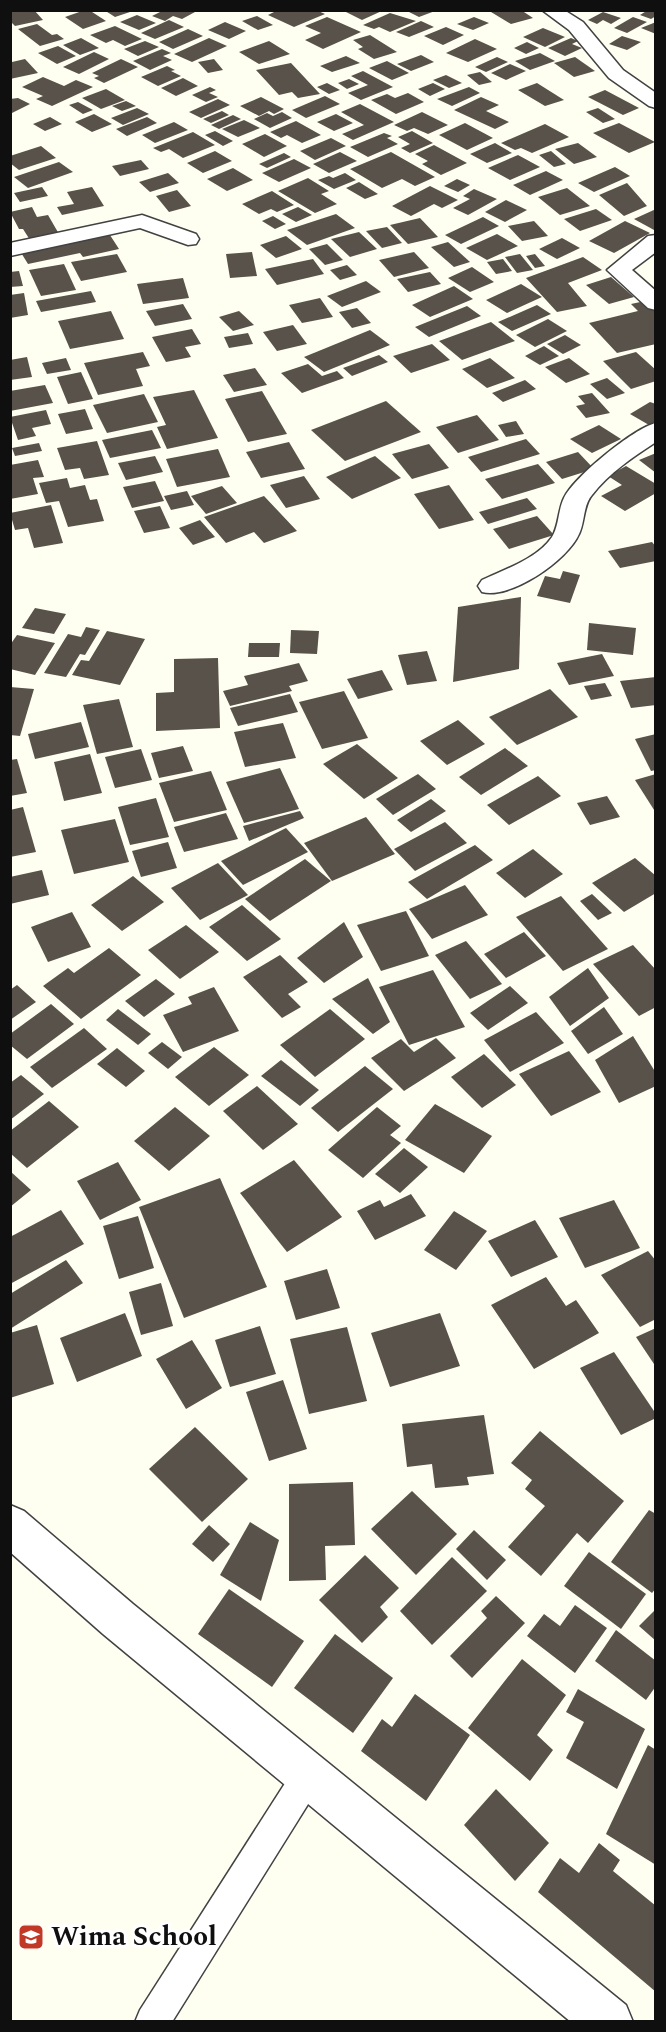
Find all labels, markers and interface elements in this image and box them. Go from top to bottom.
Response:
place label: Wima School [51,1916,217,1958]
school or university icon: Wima School [16,1922,46,1952]

